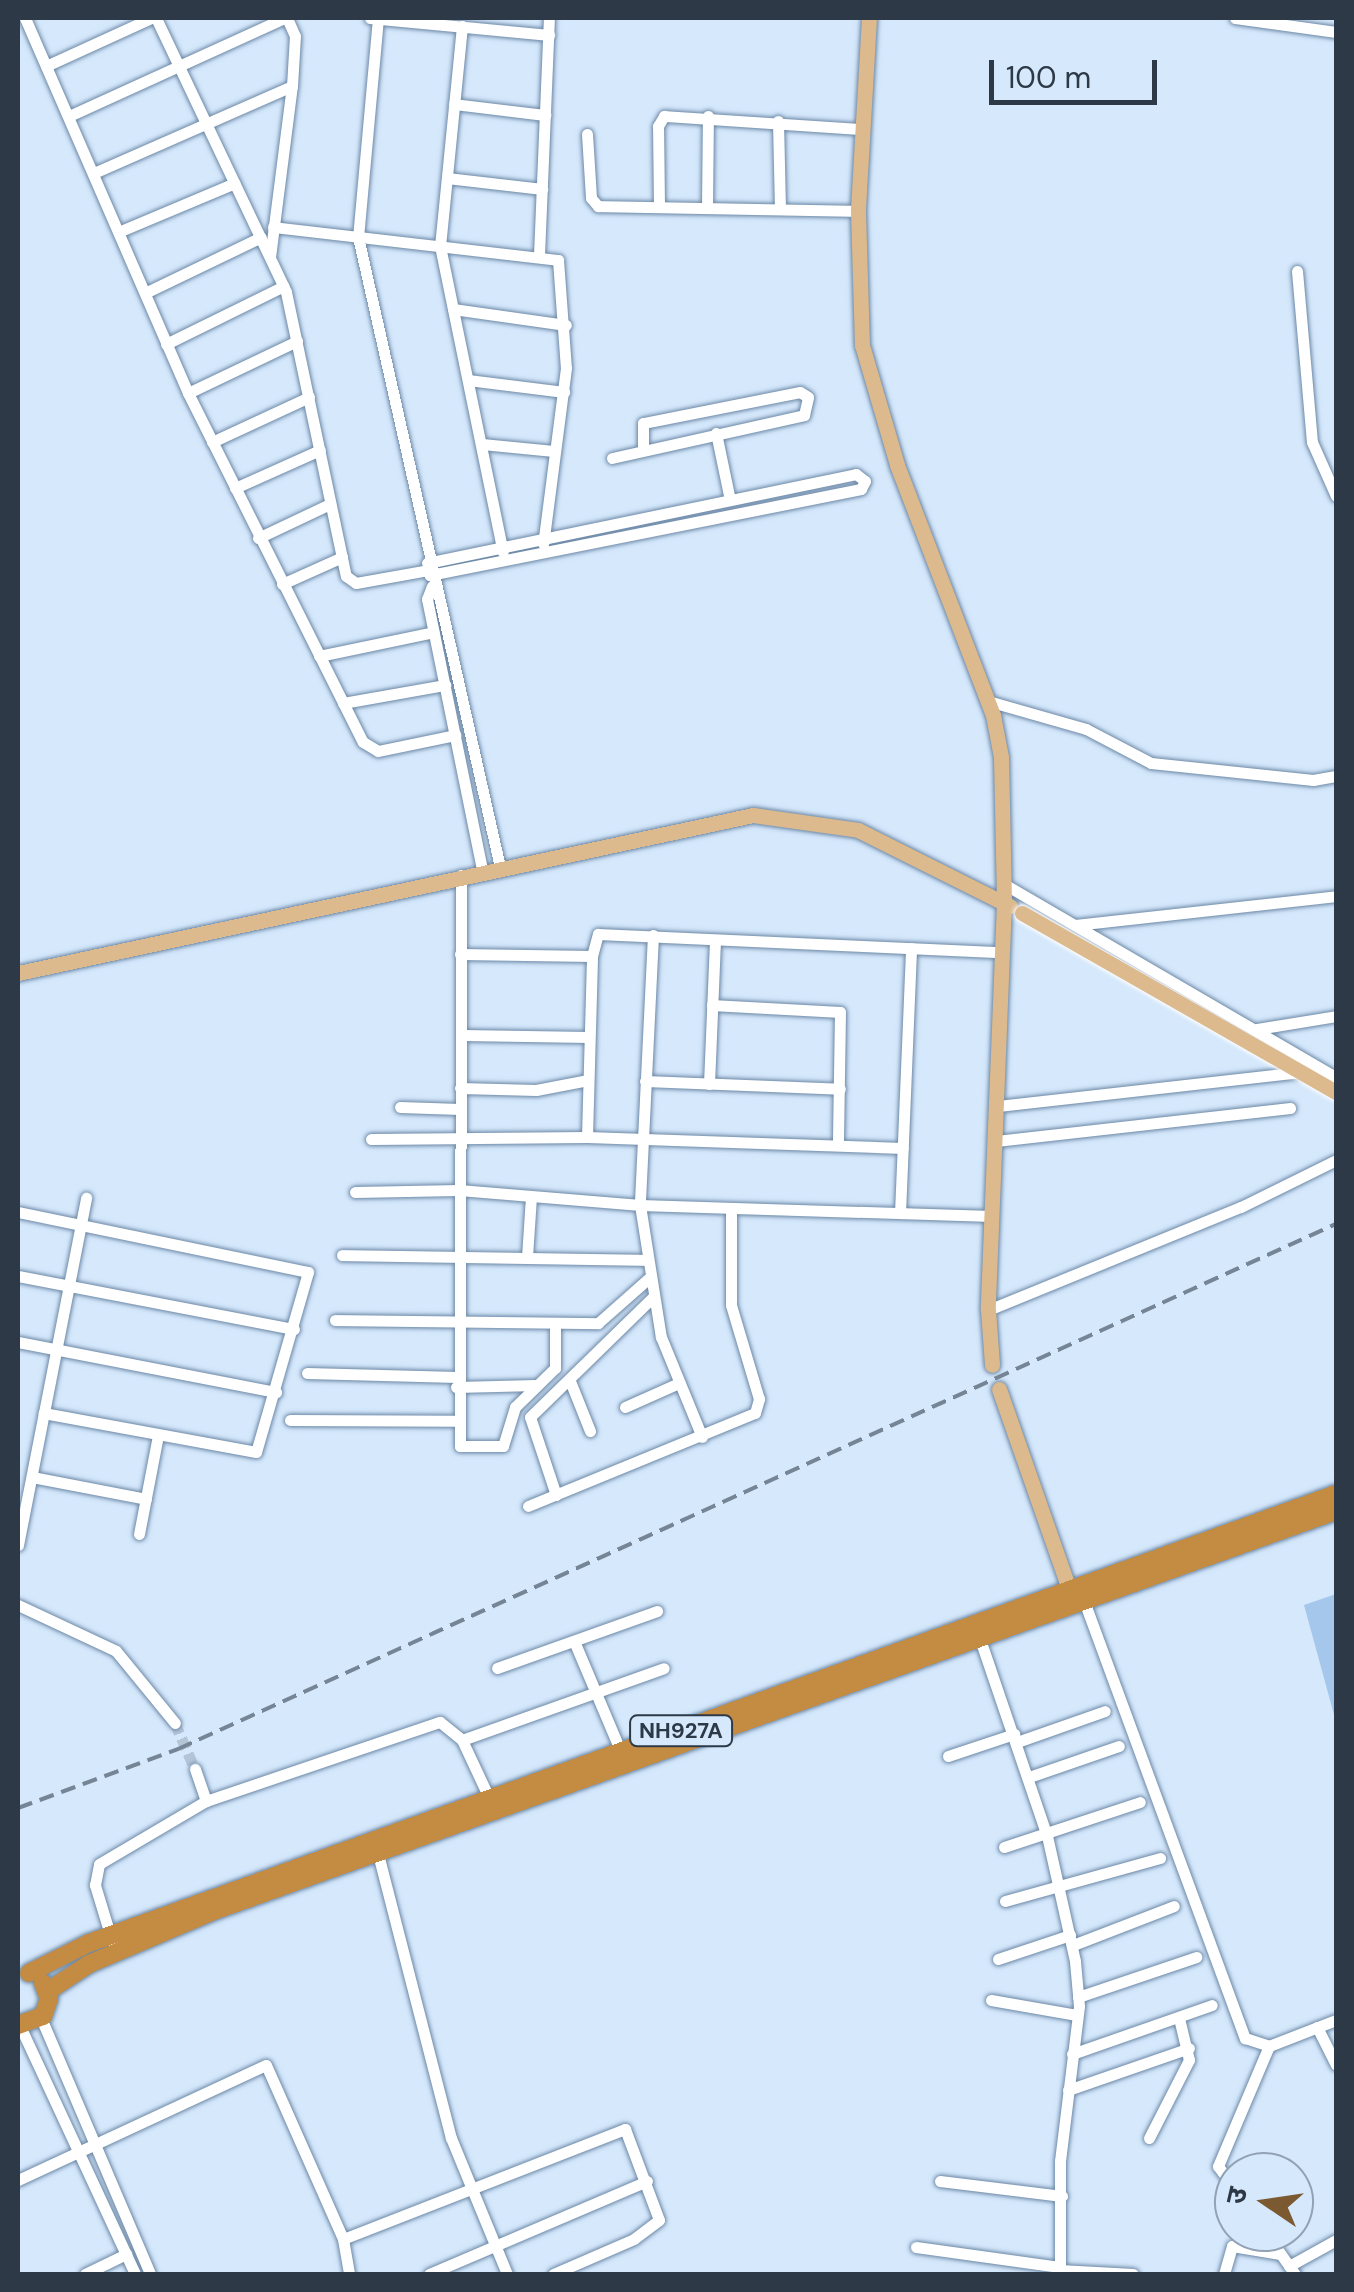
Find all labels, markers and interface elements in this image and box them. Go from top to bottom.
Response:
scale bar [994,40,1162,102]
text: 100 m [1006,58,1091,97]
road number: NH927A [628,1714,734,1748]
north arrow [1214,2152,1314,2252]
text: उ [1216,2183,1256,2208]

